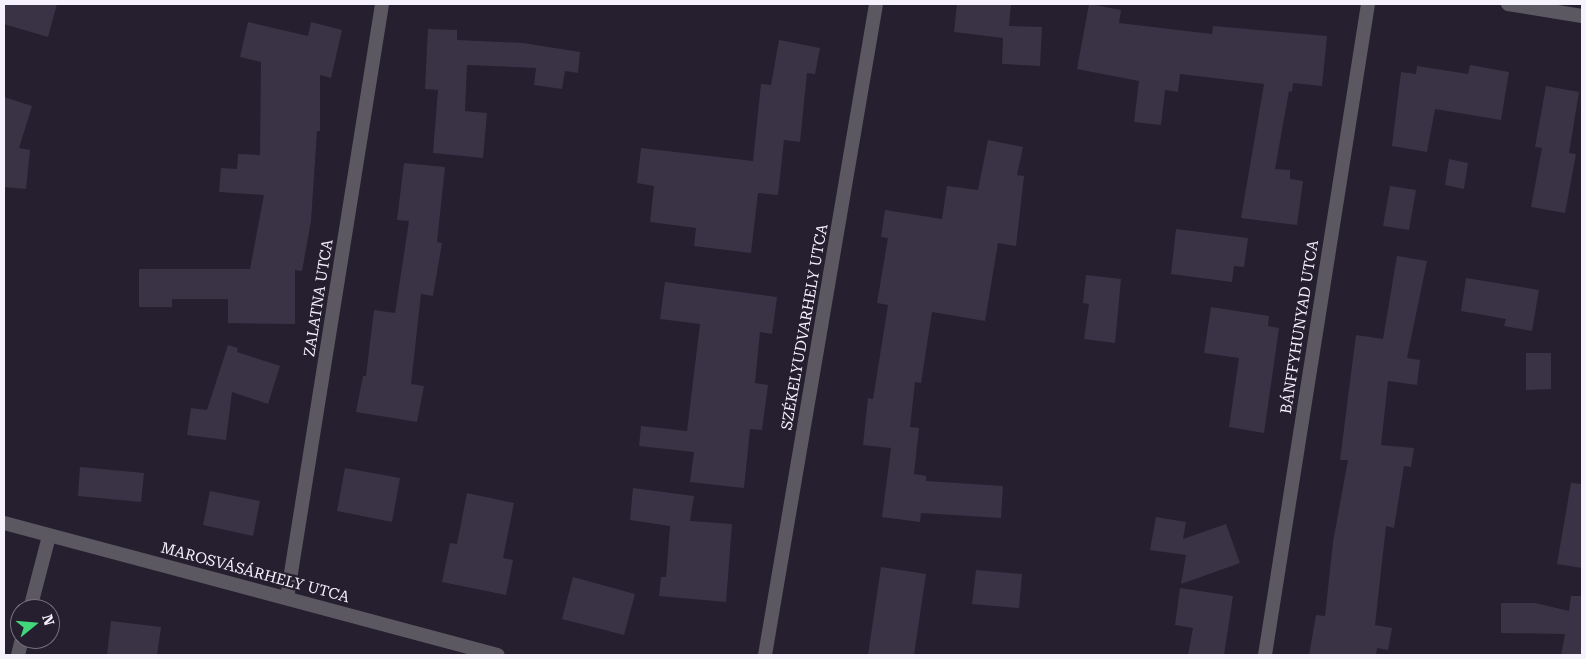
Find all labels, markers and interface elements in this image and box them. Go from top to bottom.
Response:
street label: SZÉKELYUDVARHELY UTCA [778,223,832,431]
street label: ZALATNA UTCA [301,238,337,358]
street label: BÁNFFYHUNYAD UTCA [1277,239,1323,415]
street label: MAROSVÁSÁRHELY UTCA [159,539,351,607]
north arrow [10,599,60,649]
text: N [39,612,58,627]

